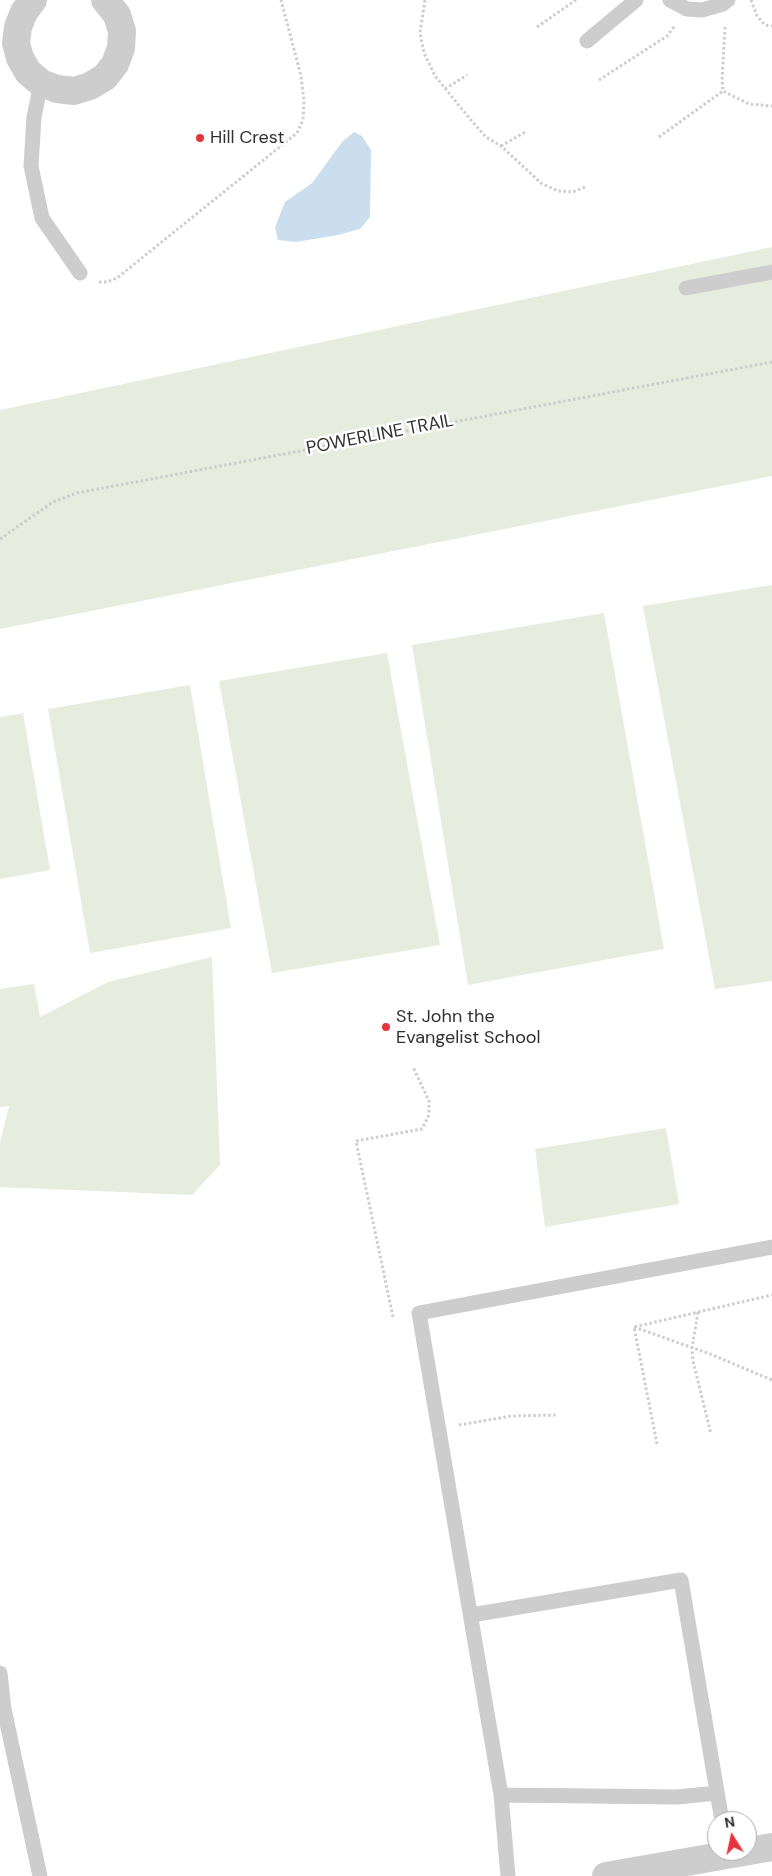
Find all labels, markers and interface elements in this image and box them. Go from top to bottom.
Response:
place label: Hill Crest [210,127,285,149]
marker: Hill Crest [194,132,206,144]
street label: POWERLINE TRAIL [304,410,456,460]
place label: St. John the Evangelist School [396,1006,541,1048]
marker: St. John the Evangelist School [380,1021,392,1033]
north arrow [707,1811,757,1861]
text: N [723,1812,736,1832]

